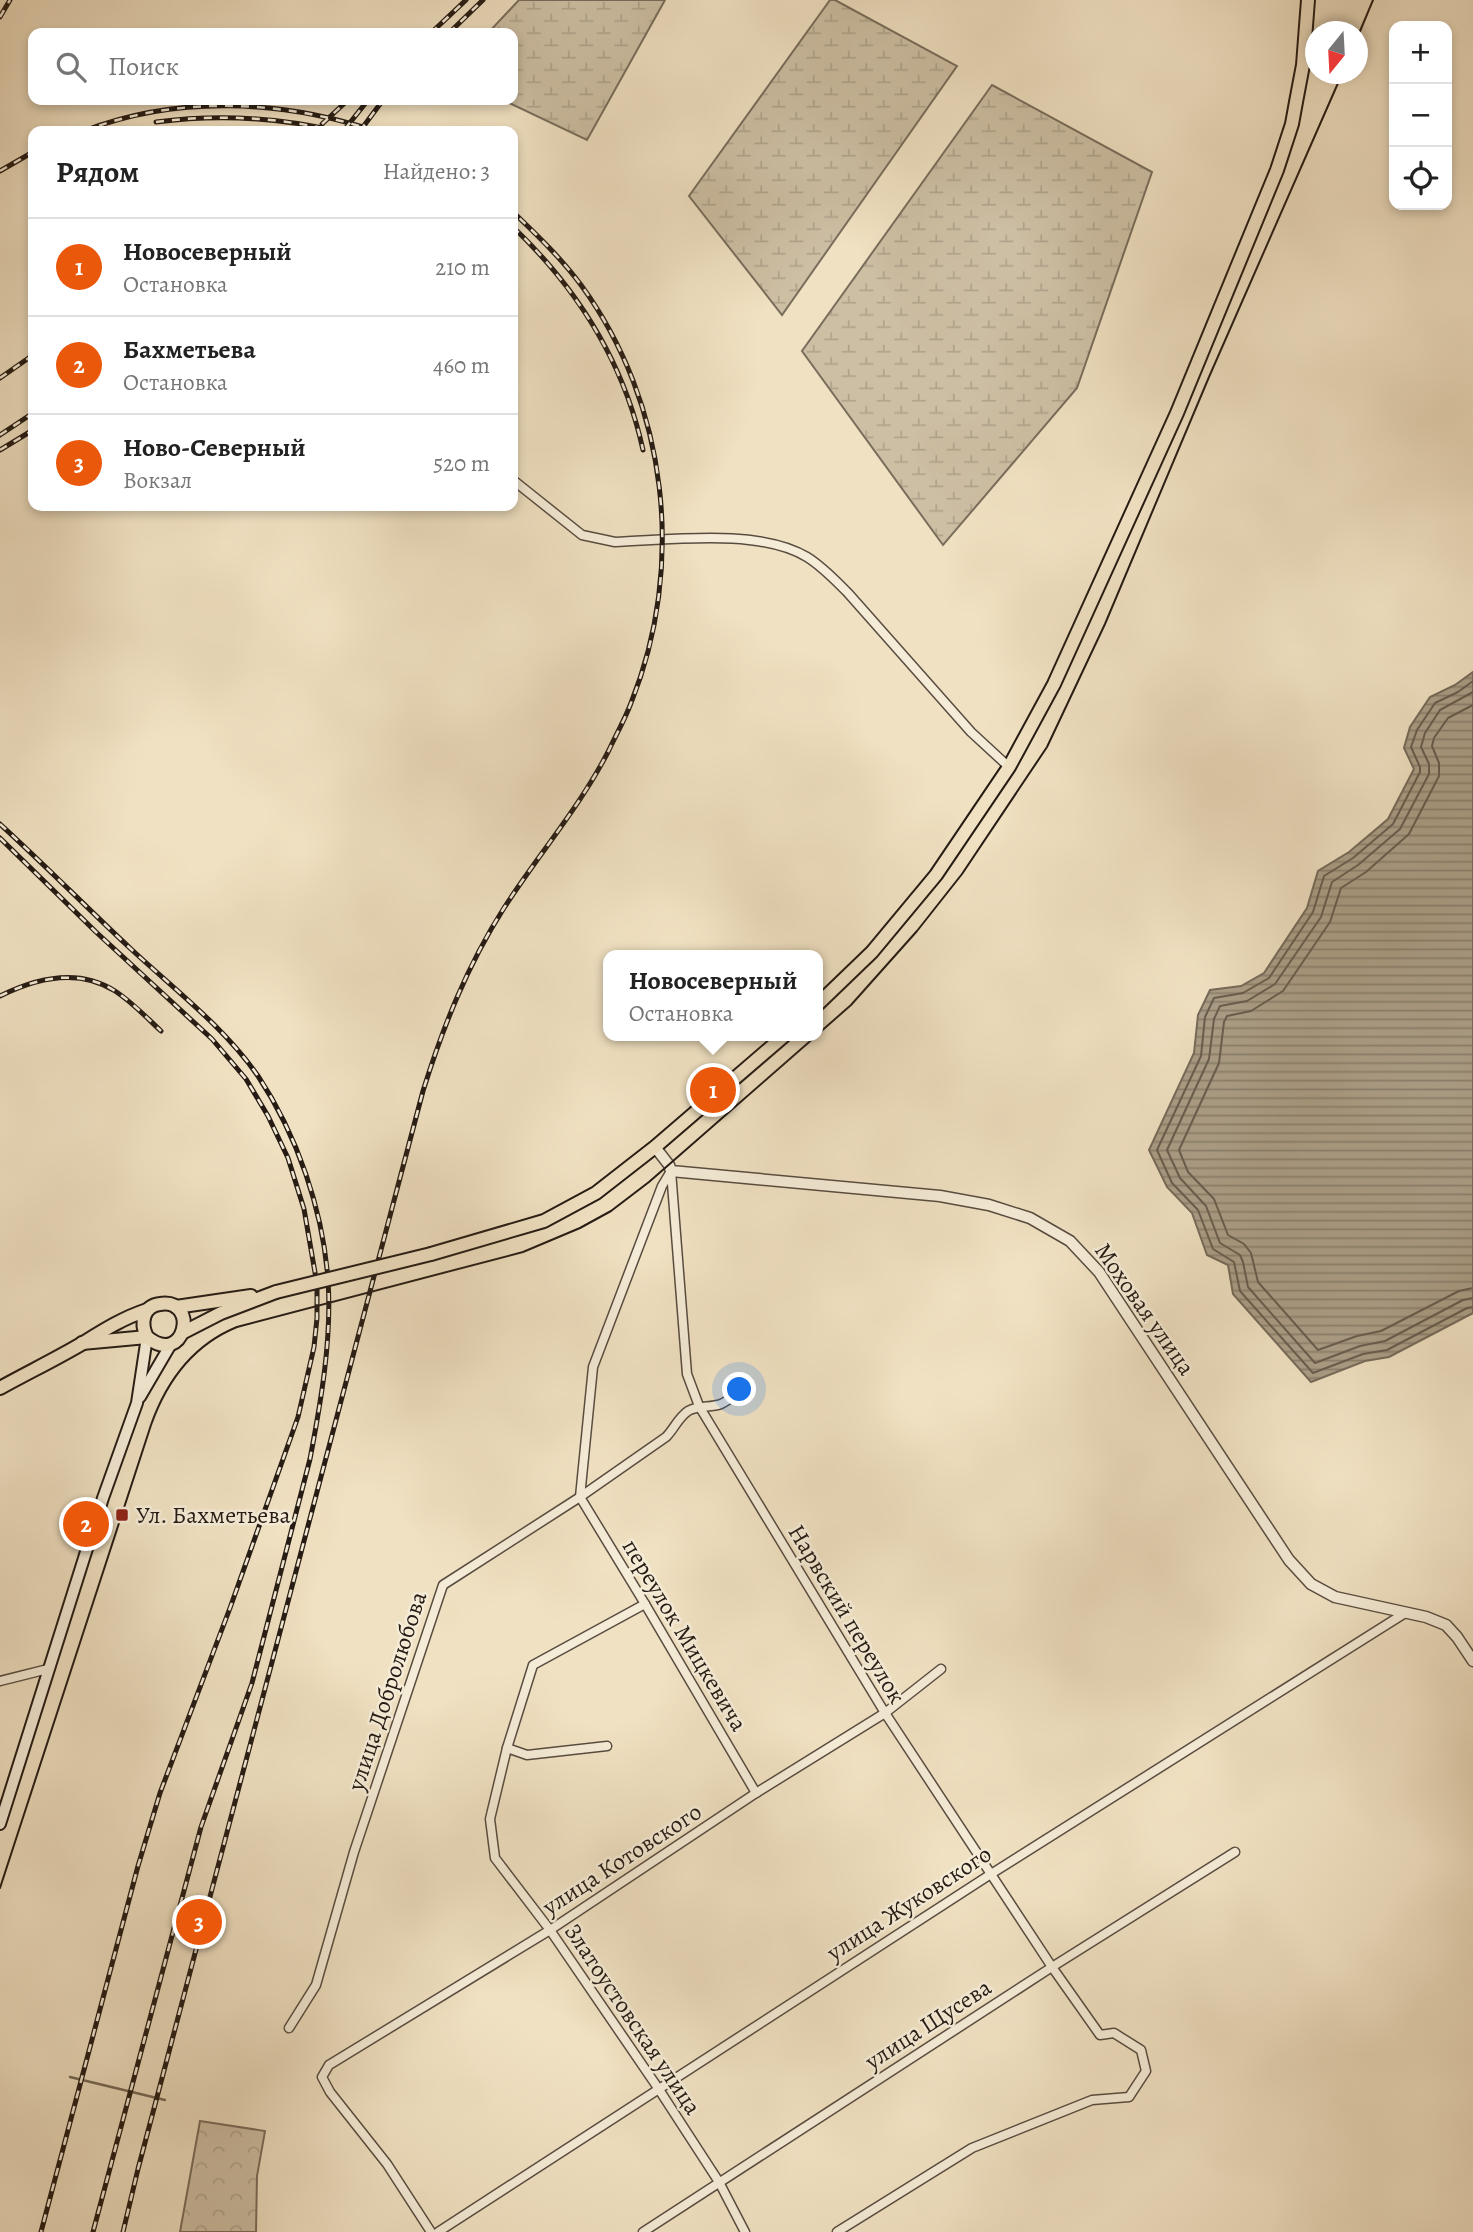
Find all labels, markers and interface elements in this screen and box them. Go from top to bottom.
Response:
north arrow [1305,21,1368,84]
map controls [1389,21,1452,210]
button: + [1389,21,1452,84]
search box [28,28,518,105]
icon: search [52,48,90,86]
text: Поиск [108,49,179,84]
button: − [1389,84,1452,147]
button: locate [1389,147,1452,210]
text: Рядом [56,152,139,192]
text: Найдено: 3 [383,156,490,187]
text: Новосеверный [123,234,292,269]
text: 1 [75,252,83,283]
text: 210 m [435,252,490,283]
text: Остановка [123,269,228,300]
text: Бахметьева [123,332,256,367]
text: 2 [73,350,85,381]
text: 460 m [433,350,490,381]
text: Остановка [123,367,228,398]
text: Ново-Северный [123,430,306,465]
text: 3 [74,448,84,479]
text: 520 m [433,448,490,479]
text: Вокзал [123,465,192,496]
popup [603,950,823,1041]
text: Новосеверный [629,963,797,998]
text: Остановка [629,998,733,1029]
pin: 1 [690,1064,736,1116]
street label: Моховая улица [1087,1236,1203,1382]
your location [722,1372,756,1406]
pin: 2 [63,1498,109,1550]
place label: Ул. Бахметьева [136,1499,291,1531]
marker: Ул. Бахметьева [114,1507,130,1523]
street label: Нарвский переулок [781,1518,913,1710]
street label: переулок Мицкевича [615,1533,755,1737]
street label: улица Добролюбова [339,1587,434,1796]
street label: улица Котовского [535,1796,708,1923]
street label: улица Жуковского [820,1838,998,1969]
pin: 3 [176,1896,222,1948]
street label: Златоустовская улица [557,1917,709,2121]
street label: улица Щусева [858,1971,997,2077]

